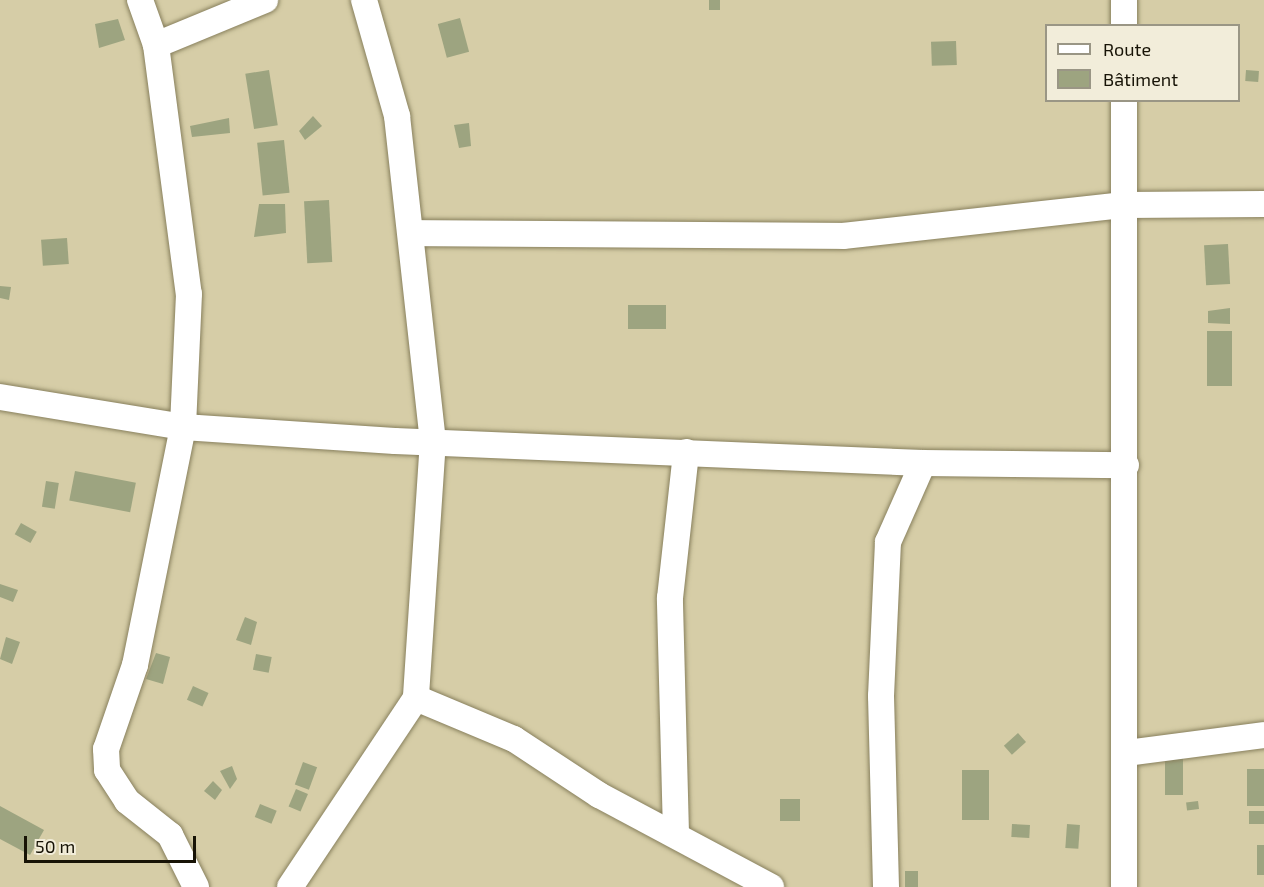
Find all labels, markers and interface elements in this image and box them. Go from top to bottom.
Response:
legend [1045,24,1240,102]
text: Route [1103,38,1151,60]
text: Bâtiment [1103,68,1178,90]
scale bar [27,824,200,862]
text: 50 m [35,835,75,857]

